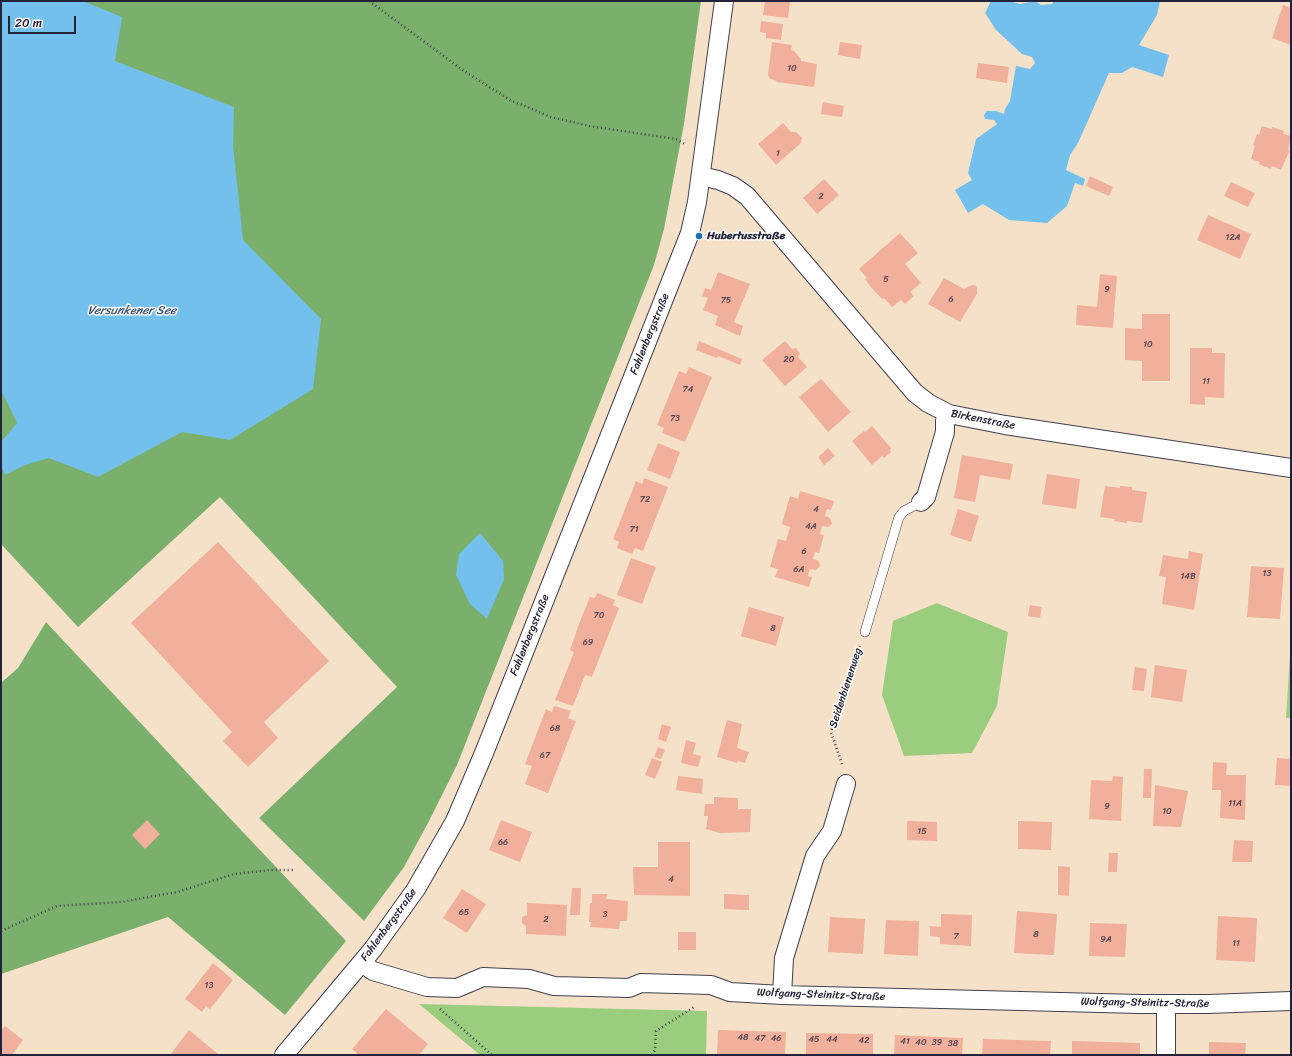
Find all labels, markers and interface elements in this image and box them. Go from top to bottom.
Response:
scale bar [10,8,78,34]
text: 20 m [15,12,42,34]
house number: 10 [787,64,797,74]
house number: 1 [776,149,780,159]
house number: 2 [818,192,824,202]
place label: Hubertusstraße [707,229,785,243]
marker: Hubertusstraße [694,231,704,241]
house number: 12A [1226,233,1240,243]
house number: 5 [883,275,889,285]
house number: 9 [1104,285,1110,295]
street label: Fahlenbergstraße [628,291,672,377]
house number: 6 [948,295,954,305]
house number: 75 [721,296,731,306]
water label: Versunkener See [88,304,176,318]
house number: 10 [1143,340,1153,350]
house number: 20 [784,355,794,365]
house number: 11 [1202,377,1210,387]
house number: 74 [683,385,693,395]
street label: Birkenstraße [950,407,1016,433]
house number: 73 [670,414,680,424]
house number: 72 [640,495,650,505]
house number: 4 [813,505,819,515]
house number: 4A [805,522,817,532]
house number: 71 [630,525,638,535]
house number: 6 [801,547,807,557]
house number: 6A [793,565,805,575]
house number: 13 [1263,569,1271,579]
house number: 14B [1180,572,1196,582]
street label: Fahlenbergstraße [508,592,552,678]
house number: 70 [594,611,604,621]
house number: 8 [770,624,776,634]
house number: 69 [583,638,593,648]
street label: Seidenbienenweg [827,646,865,730]
house number: 68 [550,724,560,734]
house number: 67 [540,751,550,761]
house number: 11A [1228,799,1242,809]
house number: 9 [1104,802,1110,812]
house number: 10 [1162,807,1172,817]
house number: 15 [917,827,927,837]
house number: 66 [498,838,508,848]
house number: 4 [668,875,674,885]
street label: Fahlenbergstraße [358,886,420,964]
house number: 65 [459,908,469,918]
house number: 3 [603,910,607,920]
house number: 2 [543,915,549,925]
house number: 8 [1033,930,1039,940]
house number: 7 [953,932,959,942]
house number: 9A [1100,935,1112,945]
house number: 11 [1232,939,1240,949]
house number: 13 [205,981,213,991]
street label: Wolfgang-Steinitz-Straße [757,986,885,1004]
street label: Wolfgang-Steinitz-Straße [1081,995,1209,1011]
house number: 48 [737,1033,749,1043]
house number: 47 [755,1034,765,1044]
house number: 46 [771,1034,781,1044]
house number: 45 [808,1035,820,1045]
house number: 44 [826,1035,838,1045]
house number: 42 [859,1036,869,1046]
house number: 41 [900,1037,910,1047]
house number: 40 [915,1038,927,1048]
house number: 39 [932,1038,942,1048]
house number: 38 [948,1039,958,1049]

